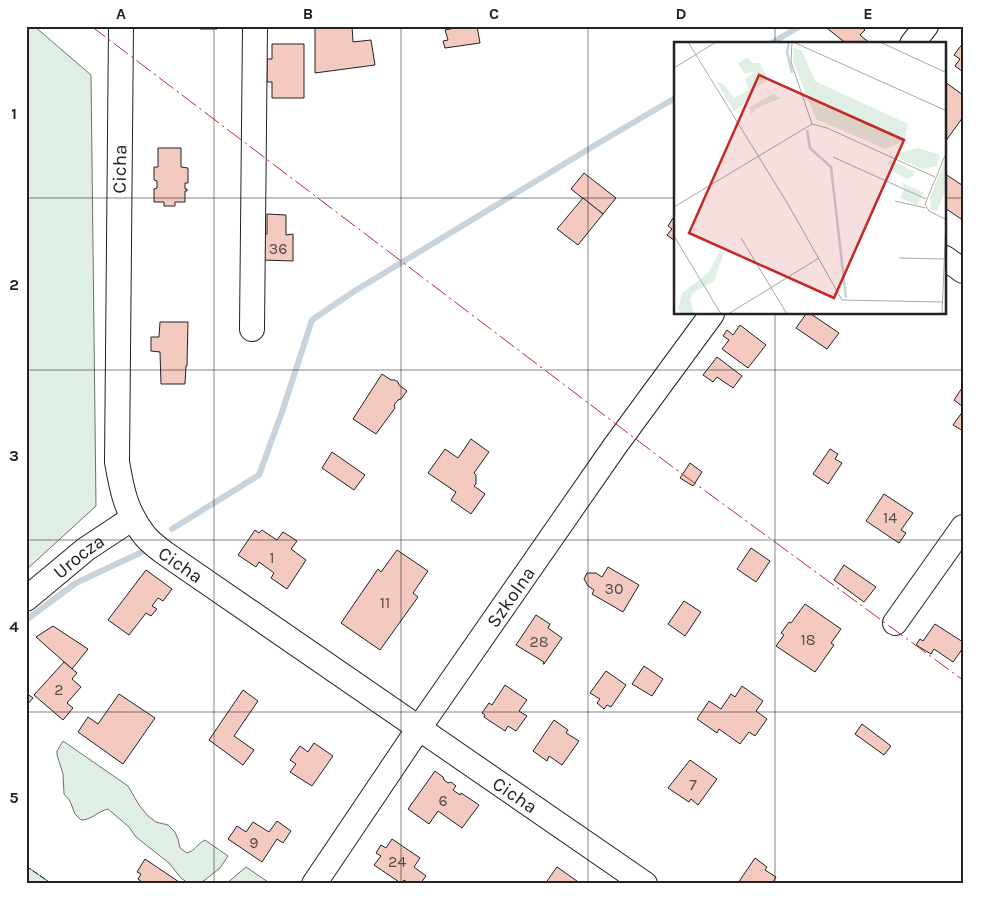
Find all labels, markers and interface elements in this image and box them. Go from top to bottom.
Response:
text: A [116,4,126,23]
text: B [303,4,313,23]
text: C [489,4,499,23]
text: D [676,4,687,23]
text: E [863,4,873,23]
inset map [674,42,946,315]
text: 1 [11,104,17,123]
street label: Cicha [109,144,131,194]
house number: 36 [269,239,287,258]
text: 2 [9,275,19,294]
text: 3 [9,446,19,465]
house number: 14 [883,508,897,527]
street label: Urocza [49,530,109,584]
street label: Cicha [154,542,207,588]
house number: 1 [269,548,275,567]
street label: Szkolna [482,563,540,632]
house number: 30 [605,579,623,598]
house number: 11 [380,593,390,612]
text: 4 [9,617,19,636]
house number: 18 [800,630,816,649]
house number: 28 [529,632,549,651]
house number: 2 [54,680,64,699]
street label: Cicha [488,772,541,818]
house number: 7 [689,775,697,794]
text: 5 [9,788,19,807]
house number: 6 [438,791,448,810]
house number: 9 [249,833,259,852]
house number: 24 [388,852,406,871]

